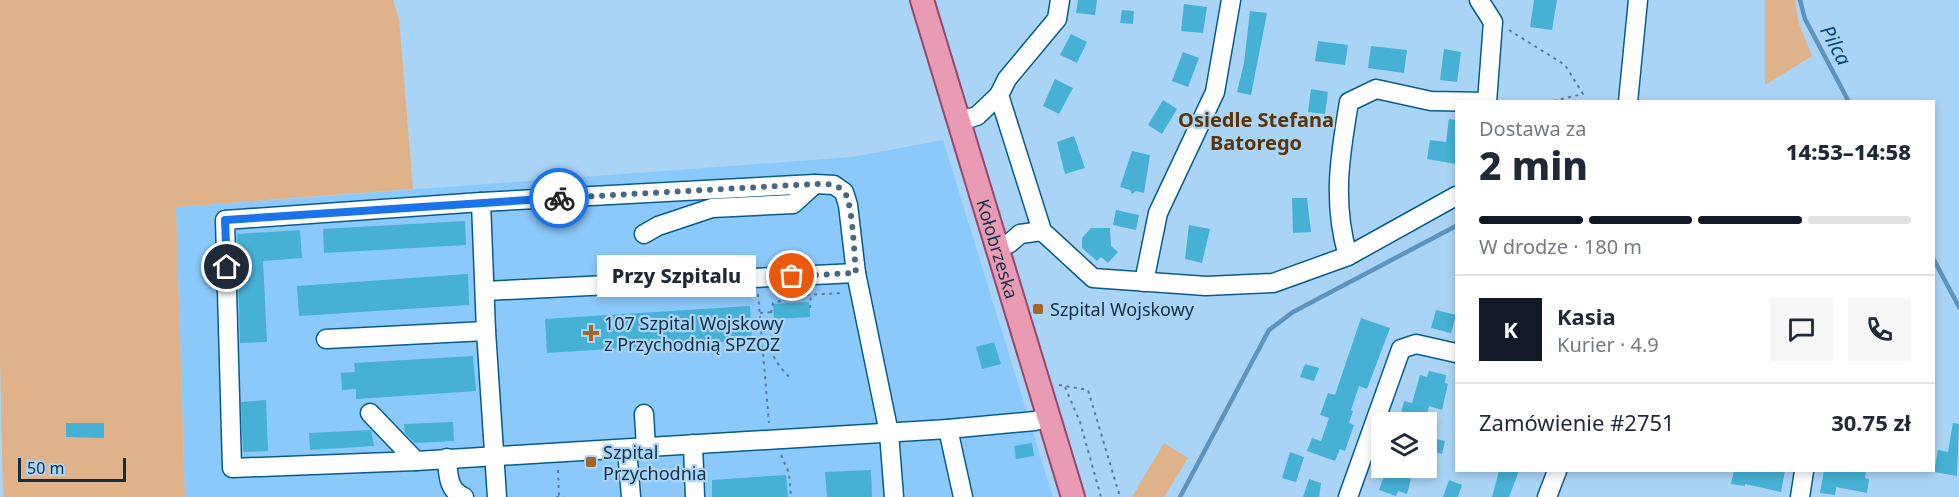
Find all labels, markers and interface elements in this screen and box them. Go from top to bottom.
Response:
water label: Pilca [1814,20,1858,70]
district label: Osiedle Stefana Batorego [1178,106,1334,156]
text: Dostawa za [1479,115,1586,142]
text: 14:53–14:58 [1786,136,1911,166]
text: 2 min [1479,138,1588,191]
courier [529,168,589,228]
icon: bike [543,182,576,215]
street label: Kołobrzeska [971,196,1024,302]
text: W drodze · 180 m [1479,233,1642,260]
pin [201,241,252,292]
icon: home [210,250,243,283]
pin [766,250,817,301]
callout: Przy Szpitalu [597,255,756,297]
icon: bag [775,259,808,292]
text: Przy Szpitalu [612,262,741,289]
place label: Szpital Wojskowy [1050,297,1195,321]
button: chat [1770,298,1833,361]
button: phone [1848,298,1911,361]
text: Kasia [1557,301,1616,331]
marker: Szpital Wojskowy [1031,302,1045,316]
place label: 107 Szpital Wojskowy z Przychodnią SPZOZ [604,311,784,356]
text: K [1503,314,1518,344]
marker: 107 Szpital Wojskowy z Przychodnią SPZOZ [582,324,600,342]
text: Kurier · 4.9 [1557,331,1659,358]
text: Zamówienie #2751 [1479,407,1675,437]
text: 30.75 zł [1831,407,1911,437]
map controls [1371,412,1437,478]
button: layers [1371,412,1437,478]
place label: Szpital Przychodnia [603,440,707,485]
scale bar [18,455,126,482]
marker: Szpital Przychodnia [584,455,598,469]
text: 50 m [27,457,64,479]

